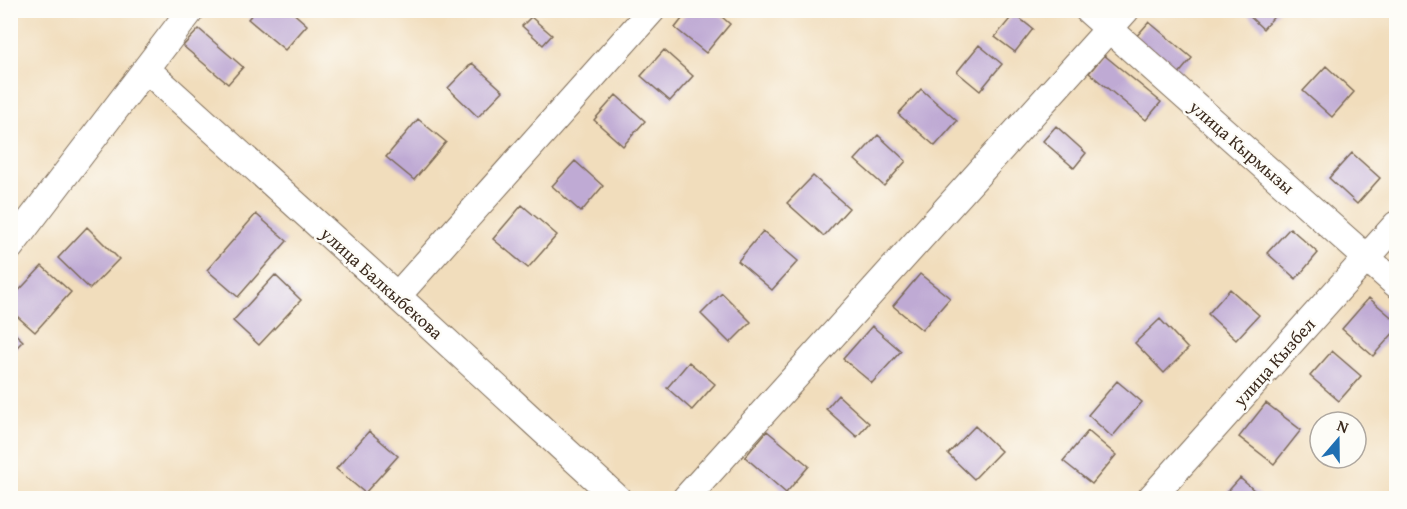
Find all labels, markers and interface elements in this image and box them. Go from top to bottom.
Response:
street label: улица Кырмызы [1183,93,1301,201]
street label: улица Балкыбекова [314,220,450,346]
street label: улица Кызбел [1226,311,1321,413]
north arrow [1308,410,1368,470]
text: N [1334,413,1353,439]

